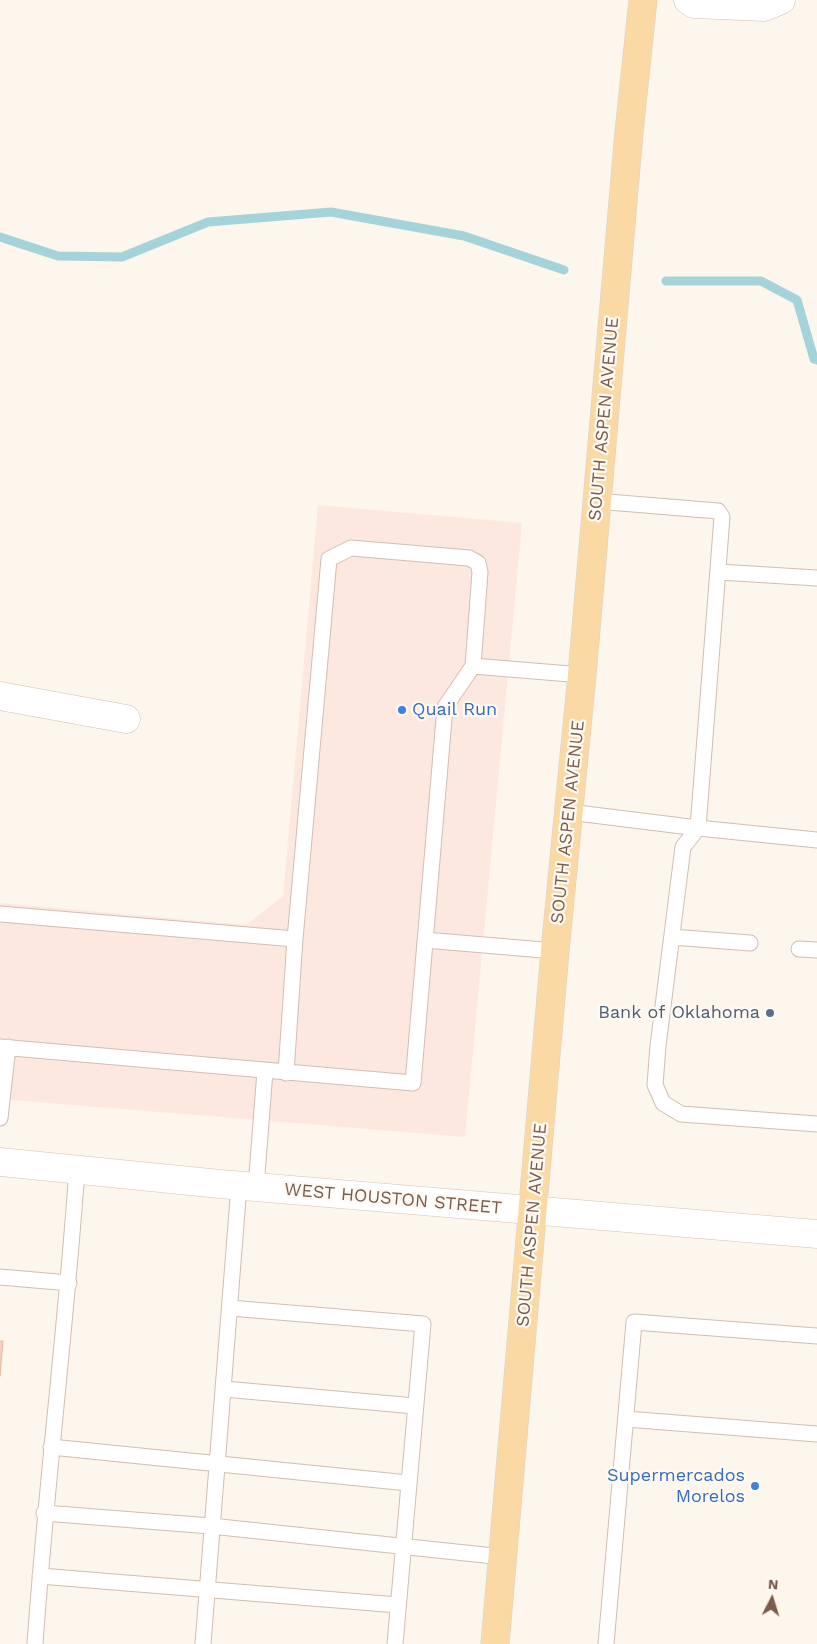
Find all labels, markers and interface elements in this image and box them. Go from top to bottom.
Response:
street label: SOUTH ASPEN AVENUE [584,316,624,522]
place label: Quail Run [412,699,497,721]
marker: Quail Run [396,704,408,716]
street label: SOUTH ASPEN AVENUE [547,719,589,925]
place label: Bank of Oklahoma [598,1002,760,1024]
marker: Bank of Oklahoma [764,1007,776,1019]
street label: SOUTH ASPEN AVENUE [512,1122,552,1328]
street label: WEST HOUSTON STREET [283,1179,503,1219]
place label: Supermercados Morelos [607,1465,745,1508]
marker: Supermercados Morelos [749,1480,761,1492]
north arrow [747,1574,797,1624]
text: N [767,1576,779,1592]

